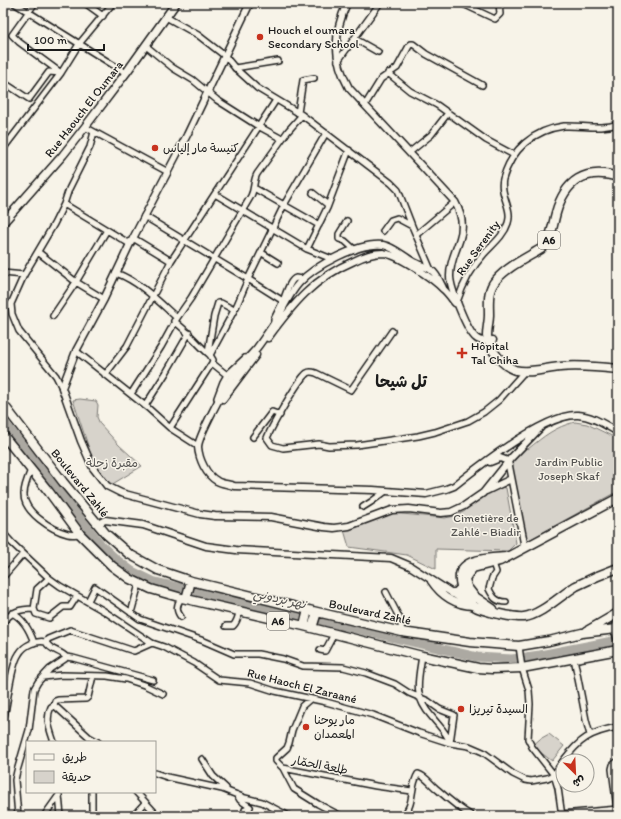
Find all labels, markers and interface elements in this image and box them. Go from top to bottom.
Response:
place label: Houch el oumara Secondary School [268,23,360,51]
scale bar [28,26,104,52]
marker: Houch el oumara Secondary School [255,32,265,42]
text: 100 m [34,33,67,47]
street label: Rue Haouch El Oumara [42,57,127,160]
place label: كنيسة مار إلياس [163,141,239,156]
marker: كنيسة مار إلياس [150,143,160,153]
street label: Rue Serenity [453,217,503,278]
road number: A6 [538,231,560,249]
place label: Hôpital Tal Chiha [471,339,519,367]
marker: Hôpital Tal Chiha [456,347,468,359]
district label: تل شيحا [375,372,428,391]
street label: Boulevard Zahlé [48,446,112,520]
park label: Jardin Public Joseph Skaf [535,455,603,483]
park label: مقبرة زحلة [86,456,138,471]
park label: Cimetière de Zahlé - Biadir [451,511,521,539]
water label: نهر بردوني [251,585,309,616]
street label: Boulevard Zahlé [328,596,413,628]
road number: A6 [267,612,289,630]
street label: Rue Haoch El Zaraané [246,666,358,706]
place label: السيدة تيريزا [469,702,528,716]
marker: السيدة تيريزا [456,704,466,714]
place label: مار يوحنا المعمدان [314,713,355,741]
marker: مار يوحنا المعمدان [301,722,311,732]
legend [26,741,156,793]
text: طريق [62,750,87,764]
street label: طلعة الحمّار [290,753,349,777]
north arrow [555,753,595,793]
text: حديقة [62,770,91,784]
text: ش [571,773,587,790]

